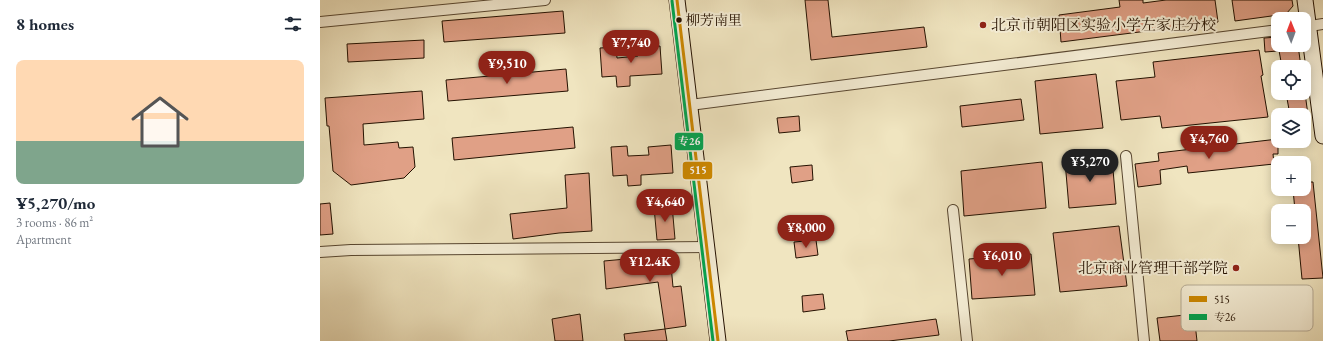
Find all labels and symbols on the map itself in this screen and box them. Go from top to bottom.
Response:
place label: 柳芳南里 [686,11,742,29]
north arrow [1271,12,1311,52]
marker: 柳芳南里 [674,15,684,25]
place label: 北京市朝阳区实验小学左家庄分校 [991,15,1216,34]
marker: 北京市朝阳区实验小学左家庄分校 [978,20,988,30]
pin: ¥7,740 [598,30,664,64]
pin: ¥9,510 [474,51,540,85]
pin: ¥4,760 [1176,126,1242,160]
line badge: 专26 [674,132,704,151]
text: 专26 [678,134,700,148]
pin: ¥5,270 [1057,149,1123,183]
line badge: 515 [682,161,713,180]
text: 515 [689,163,707,177]
pin: ¥4,640 [632,189,698,223]
pin: ¥8,000 [773,215,839,249]
pin: ¥6,010 [969,243,1035,277]
pin: ¥12.4K [617,249,683,283]
place label: 北京商业管理干部学院 [1078,258,1228,277]
marker: 北京商业管理干部学院 [1231,263,1241,273]
legend [1181,285,1313,331]
text: 515 [1214,292,1230,306]
text: 专26 [1214,310,1236,324]

